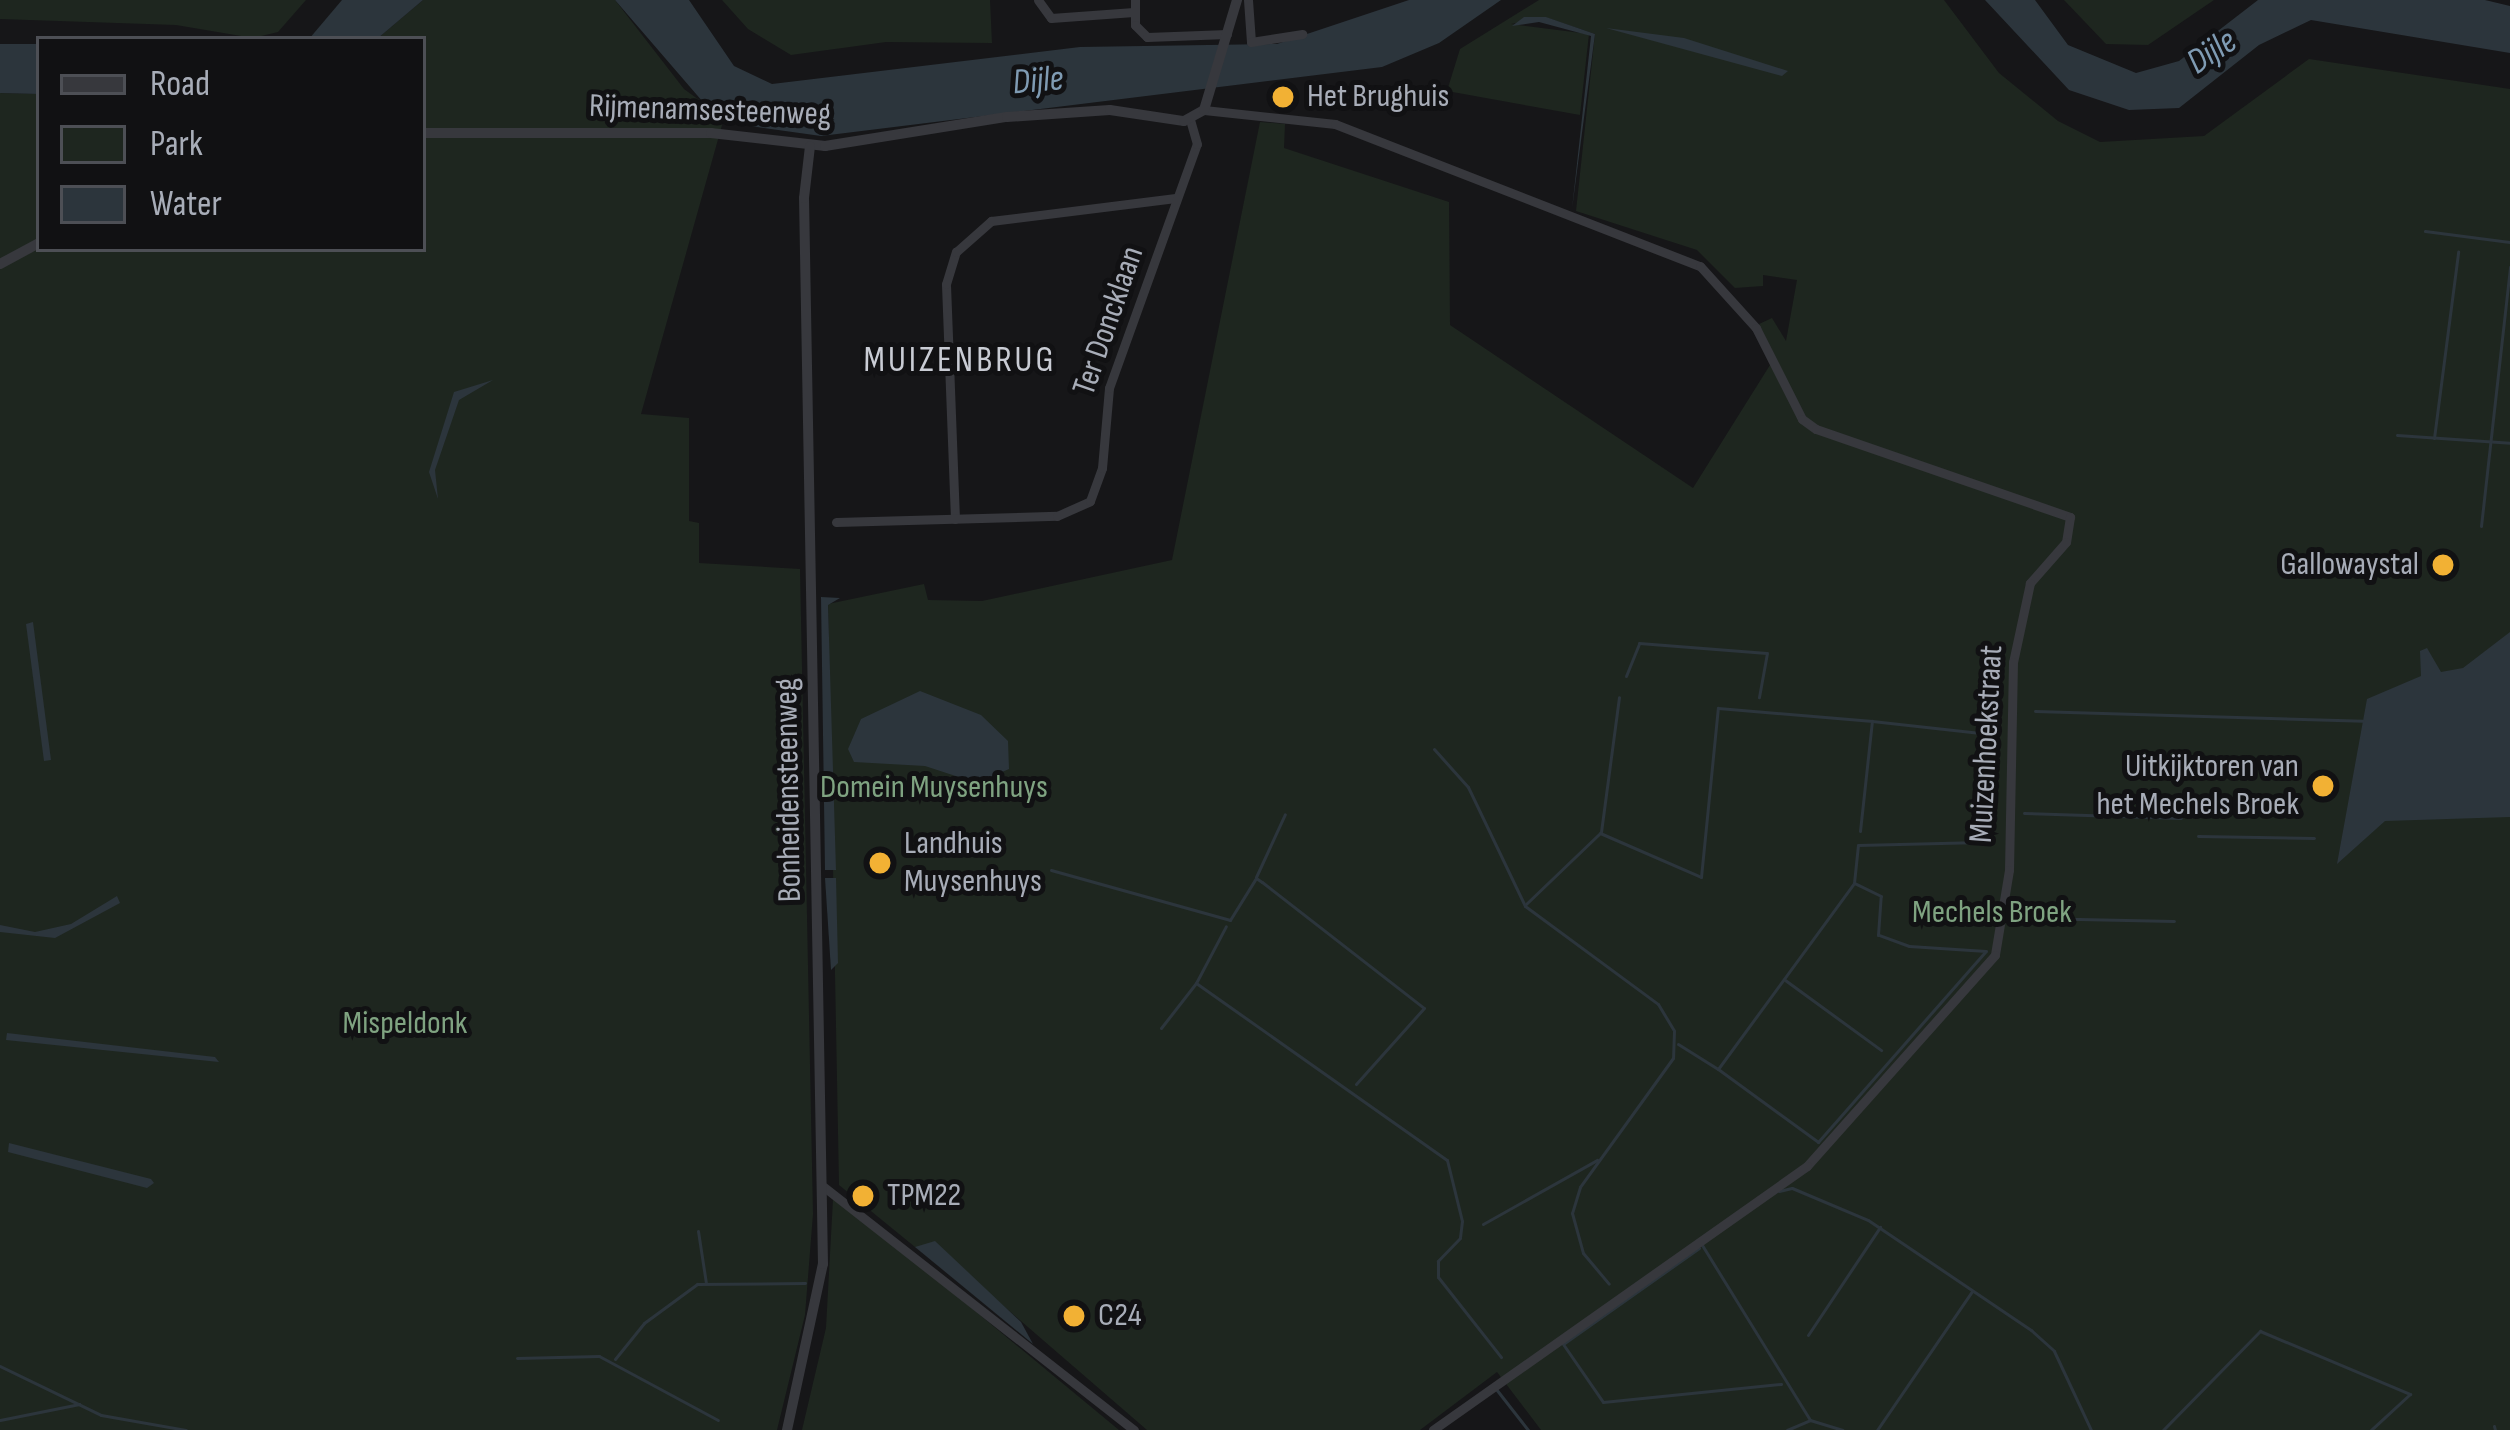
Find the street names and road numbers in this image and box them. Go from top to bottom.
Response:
street label: Rijmenamsesteenweg [588,87,832,135]
street label: Ter Doncklaan [1065,241,1153,401]
street label: Muizenhoekstraat [1962,644,2012,844]
street label: Bonheidensteenweg [767,678,811,902]

